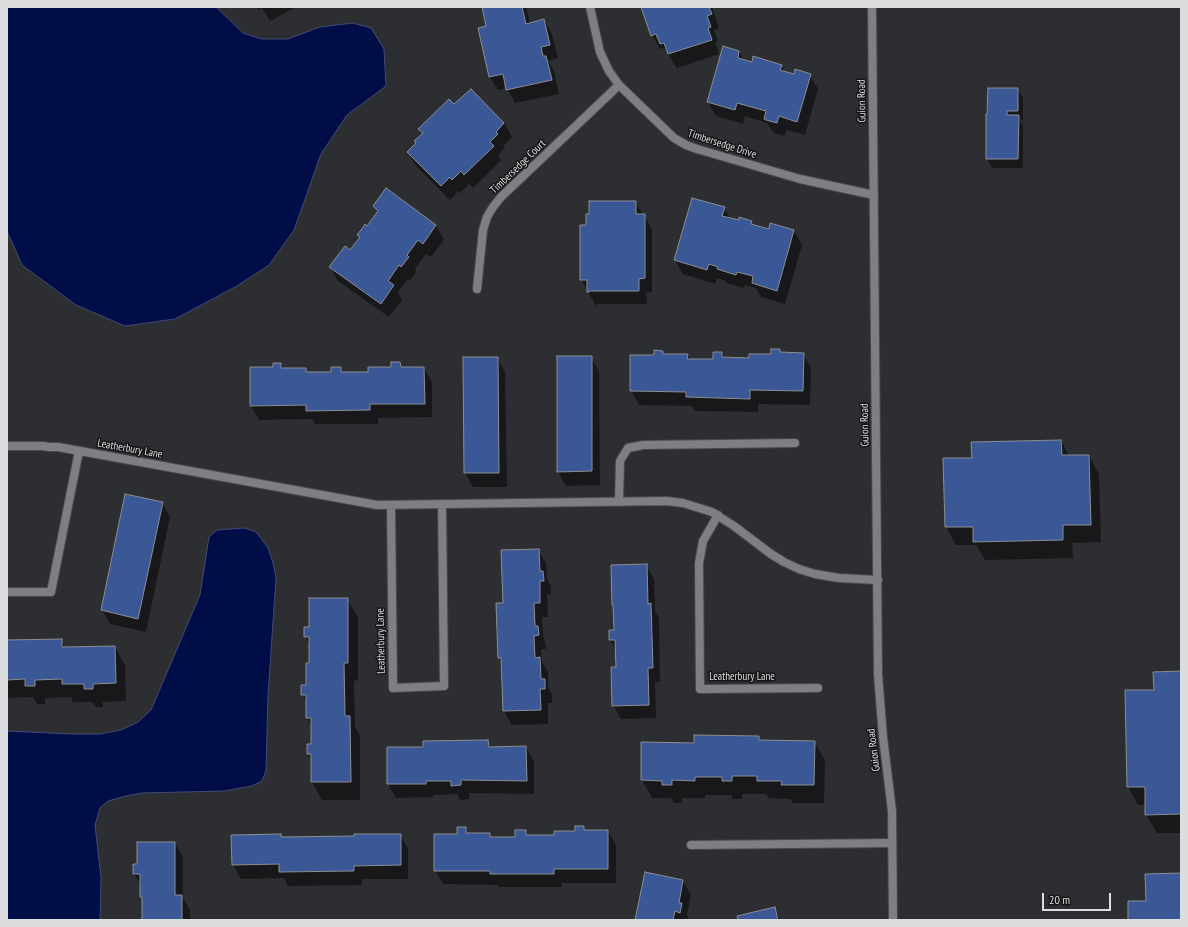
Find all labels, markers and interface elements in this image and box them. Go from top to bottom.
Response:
street label: Guion Road [855,79,869,123]
street label: Timbersedge Drive [686,127,758,161]
street label: Timbersedge Court [488,137,548,197]
street label: Guion Road [858,403,872,447]
street label: Leatherbury Lane [97,437,163,461]
street label: Leatherbury Lane [374,608,388,674]
street label: Leatherbury Lane [709,670,775,684]
street label: Guion Road [865,728,883,772]
scale bar [1044,885,1113,911]
text: 20 m [1049,892,1070,907]

